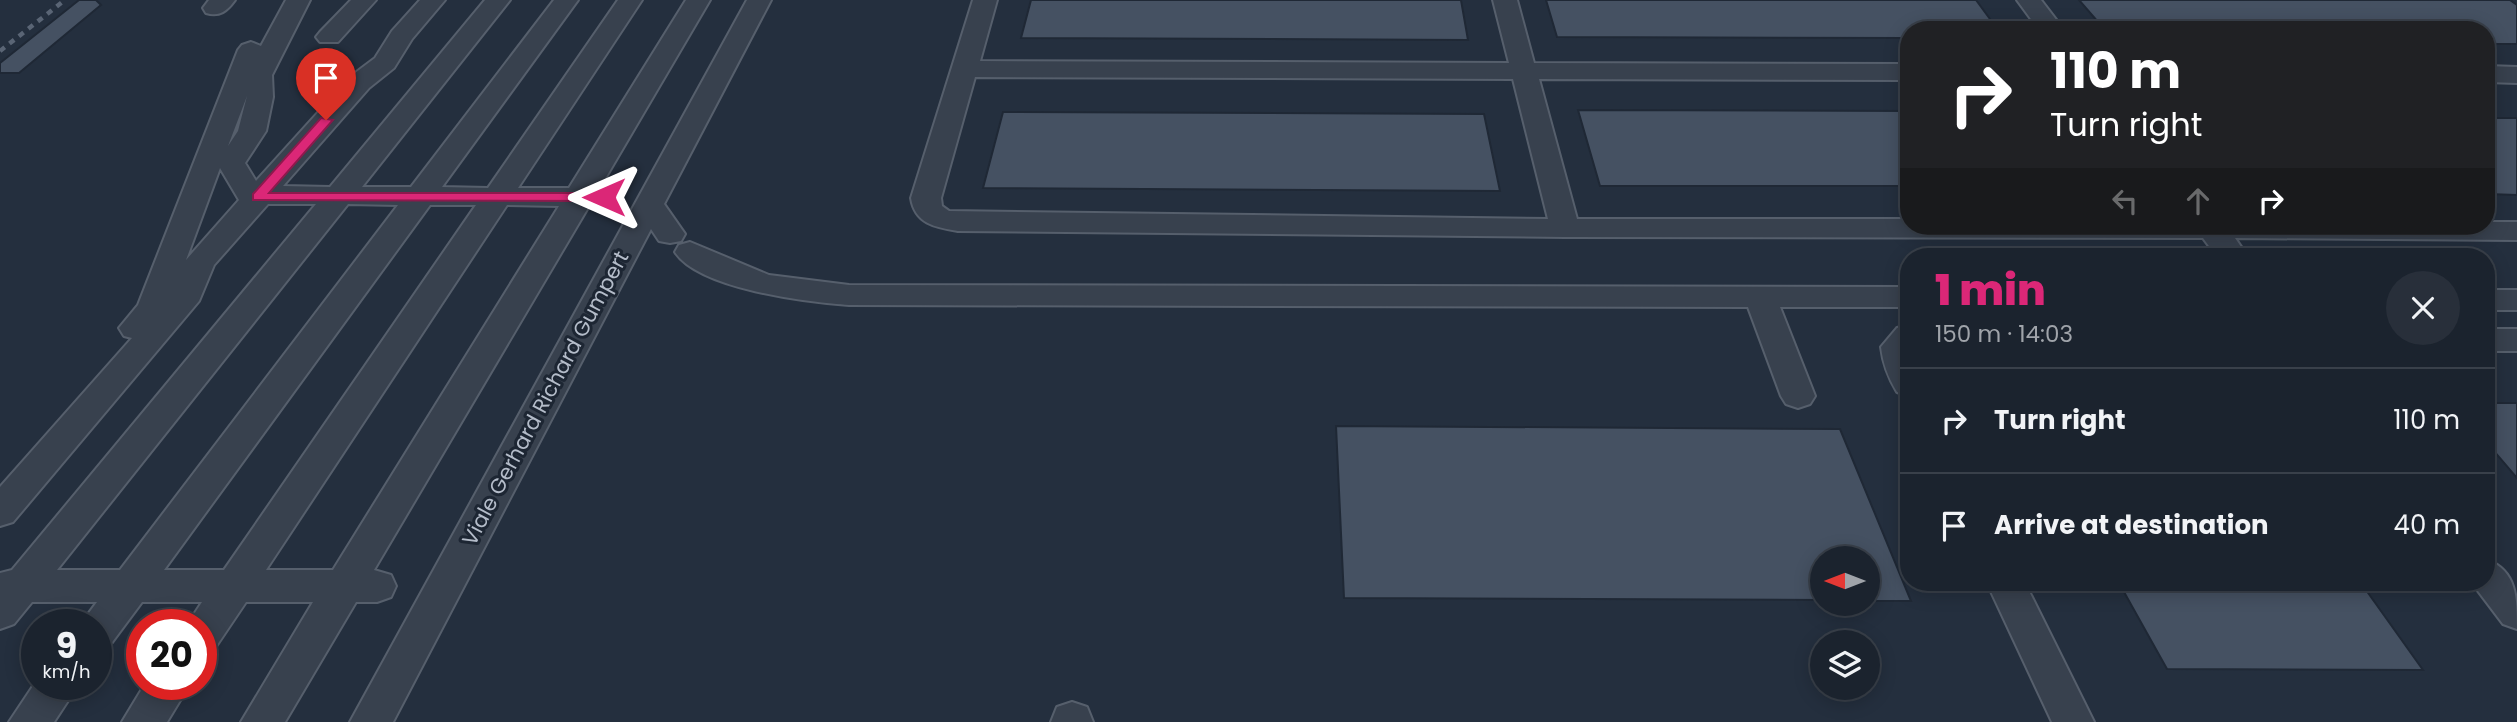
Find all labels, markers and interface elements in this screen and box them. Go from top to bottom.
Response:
text: 110 m [2050,37,2181,105]
pin [296,48,356,120]
icon: right [1935,49,2026,140]
icon: arrive [307,59,345,97]
text: Turn right [2050,102,2202,147]
position arrow [567,160,641,234]
icon: left [2106,182,2144,220]
icon: ahead [2179,182,2217,220]
icon: right [2252,182,2290,220]
street label: Viale Gerhard Richard Gumpert [455,246,635,550]
text: 1 min [1935,261,2046,320]
button: close [2386,271,2460,345]
text: 150 m · 14:03 [1935,318,2073,350]
icon: right [1935,402,1973,440]
text: Turn right [1994,402,2126,438]
text: 110 m [2393,402,2460,438]
icon: arrive [1935,507,1973,545]
text: Arrive at destination [1994,507,2269,543]
text: 40 m [2394,507,2460,543]
north arrow [1810,546,1880,616]
map controls [1810,546,1880,700]
speed limit sign: 20 [126,609,217,700]
text: 9 [56,621,77,670]
button: layers [1810,630,1880,700]
text: km/h [43,659,90,684]

